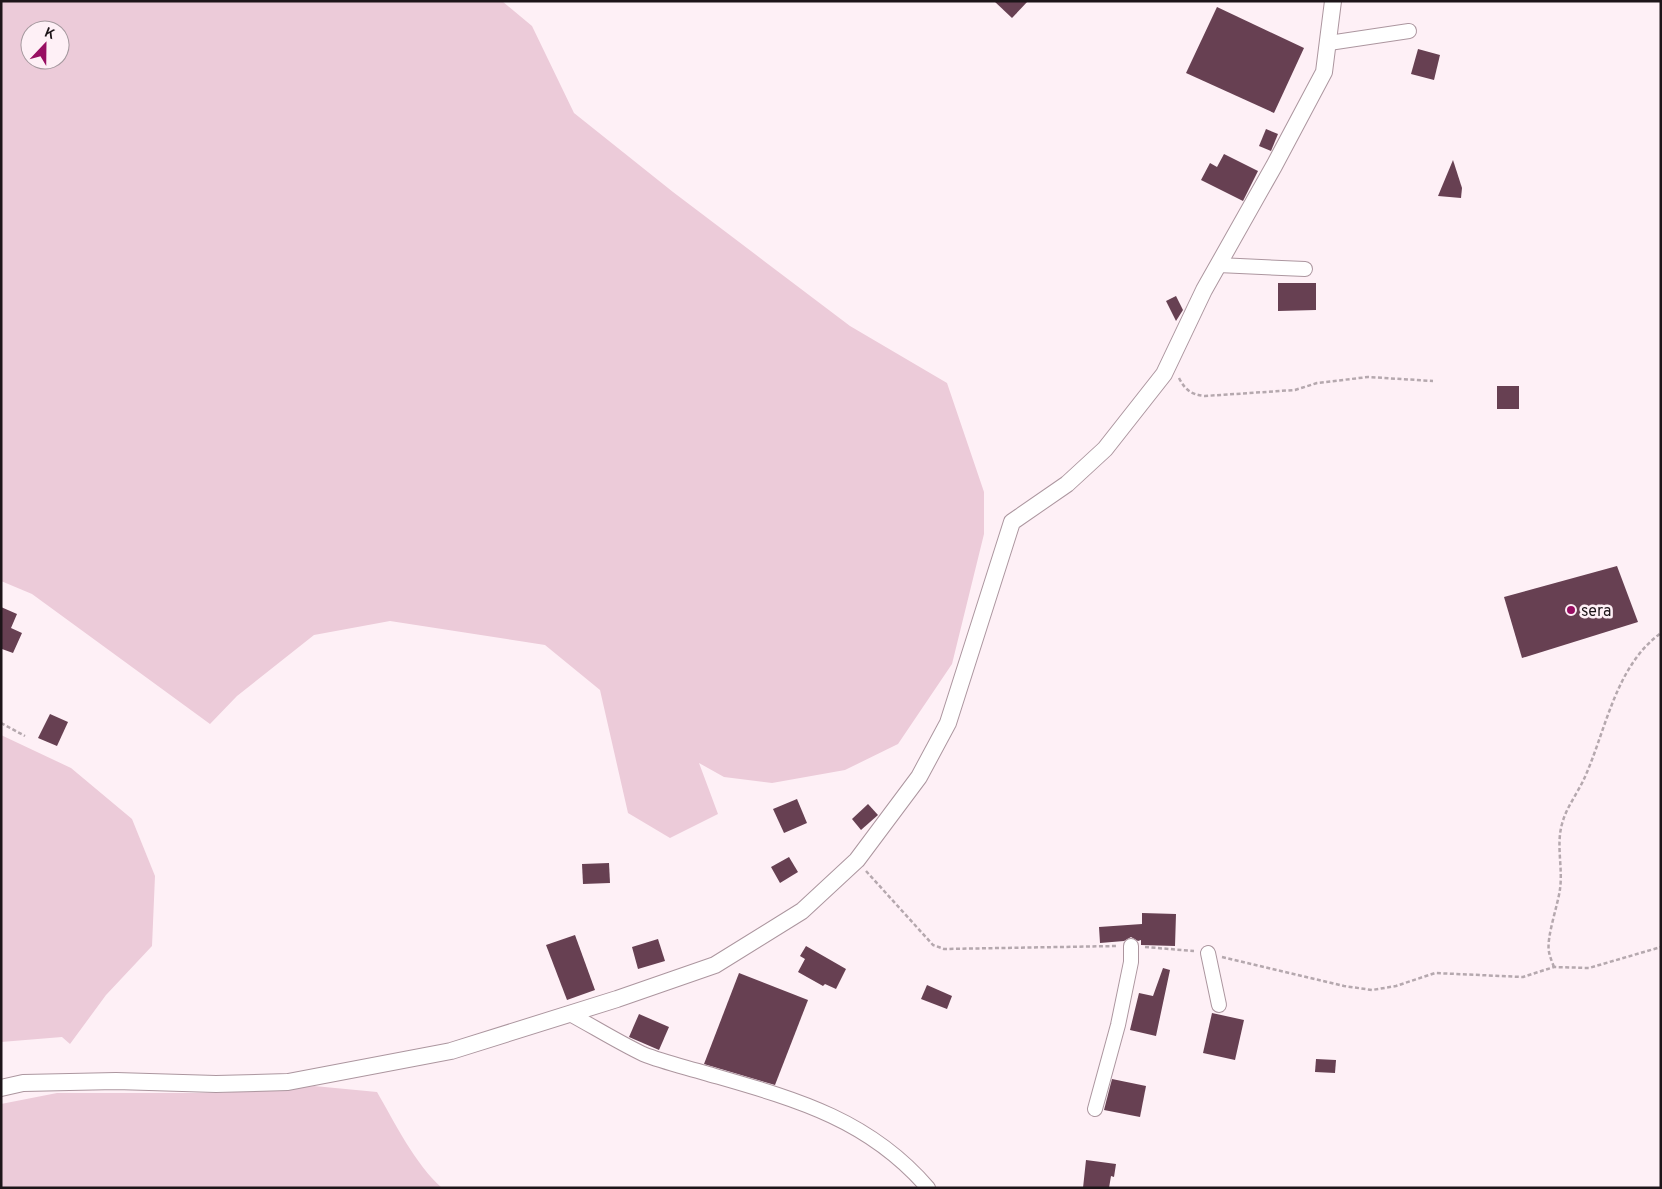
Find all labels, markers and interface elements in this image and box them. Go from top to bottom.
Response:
north arrow [20,20,70,70]
text: K [42,25,57,44]
place label: sera [1581,602,1611,622]
marker: sera [1565,604,1577,616]

